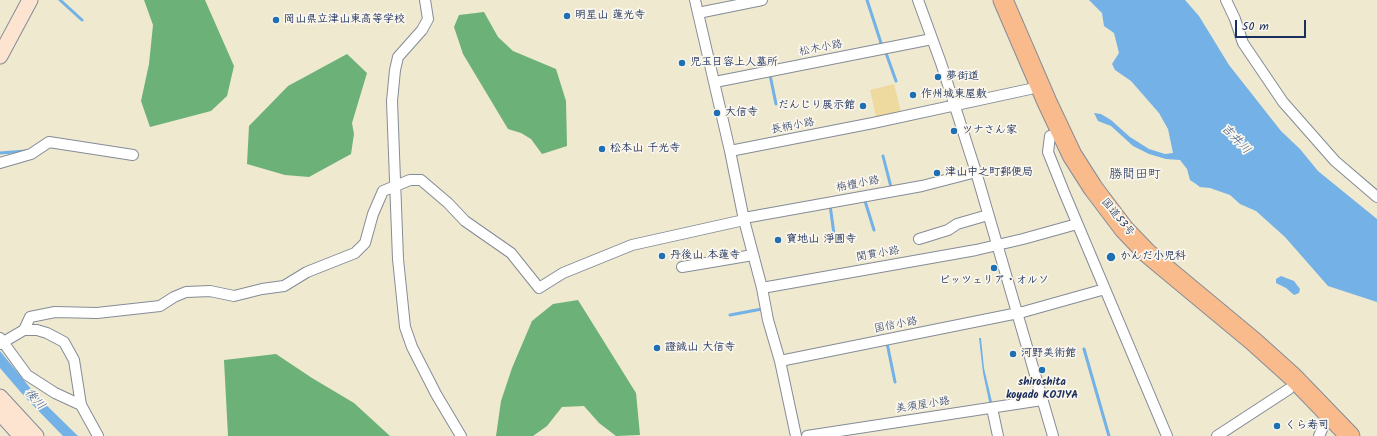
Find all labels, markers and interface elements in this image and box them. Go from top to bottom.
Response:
place label: 明星山 蓮光寺 [575,9,645,23]
marker: 明星山 蓮光寺 [562,11,572,21]
scale bar [1237,12,1308,38]
place label: 岡山県立津山東高等学校 [284,13,405,27]
marker: 岡山県立津山東高等学校 [271,15,281,25]
text: 50 m [1242,17,1269,36]
street label: 松木小路 [798,38,844,60]
place label: 児玉日容上人墓所 [690,56,778,70]
marker: 児玉日容上人墓所 [677,58,687,68]
place label: 夢街道 [946,70,979,84]
marker: 夢街道 [933,72,943,82]
place label: 作州城東屋敷 [921,88,987,102]
marker: 作州城東屋敷 [908,90,918,100]
place label: だんじり展示館 [778,99,855,113]
marker: だんじり展示館 [858,101,868,111]
place label: 大信寺 [725,106,758,120]
marker: 大信寺 [712,108,722,118]
street label: 長柄小路 [770,116,816,138]
water label: 吉井川 [1217,122,1253,158]
place label: ツナさん家 [962,124,1017,138]
marker: ツナさん家 [949,126,959,136]
place label: 松本山 千光寺 [610,142,680,156]
marker: 松本山 千光寺 [597,144,607,154]
place label: 津山中之町郵便局 [945,166,1033,180]
marker: 津山中之町郵便局 [932,168,942,178]
district label: 勝間田町 [1109,168,1161,184]
street label: 栴檀小路 [835,174,881,196]
street label: 国道53号 [1098,196,1136,240]
place label: 寶地山 淨圓寺 [786,233,856,247]
marker: 寶地山 淨圓寺 [773,235,783,245]
street label: 関貫小路 [855,245,901,265]
place label: 丹後山 本蓮寺 [670,249,740,263]
place label: かんだ小児科 [1120,250,1186,264]
marker: 丹後山 本蓮寺 [657,251,667,261]
marker: かんだ小児科 [1105,251,1117,263]
marker: ピッツェリア・オルソ [989,263,999,273]
place label: ピッツェリア・オルソ [939,274,1049,288]
street label: 国信小路 [873,315,919,337]
place label: 證誠山 大信寺 [665,341,735,355]
marker: 證誠山 大信寺 [652,343,662,353]
place label: 河野美術館 [1021,347,1076,361]
marker: 河野美術館 [1008,349,1018,359]
marker: shiroshita koyado KOJIYA [1037,365,1047,375]
place label: shiroshita koyado KOJIYA [1006,376,1078,402]
water label: 後川 [21,386,47,414]
street label: 美須屋小路 [895,395,951,417]
place label: くら寿司 [1285,419,1329,433]
marker: くら寿司 [1272,421,1282,431]

